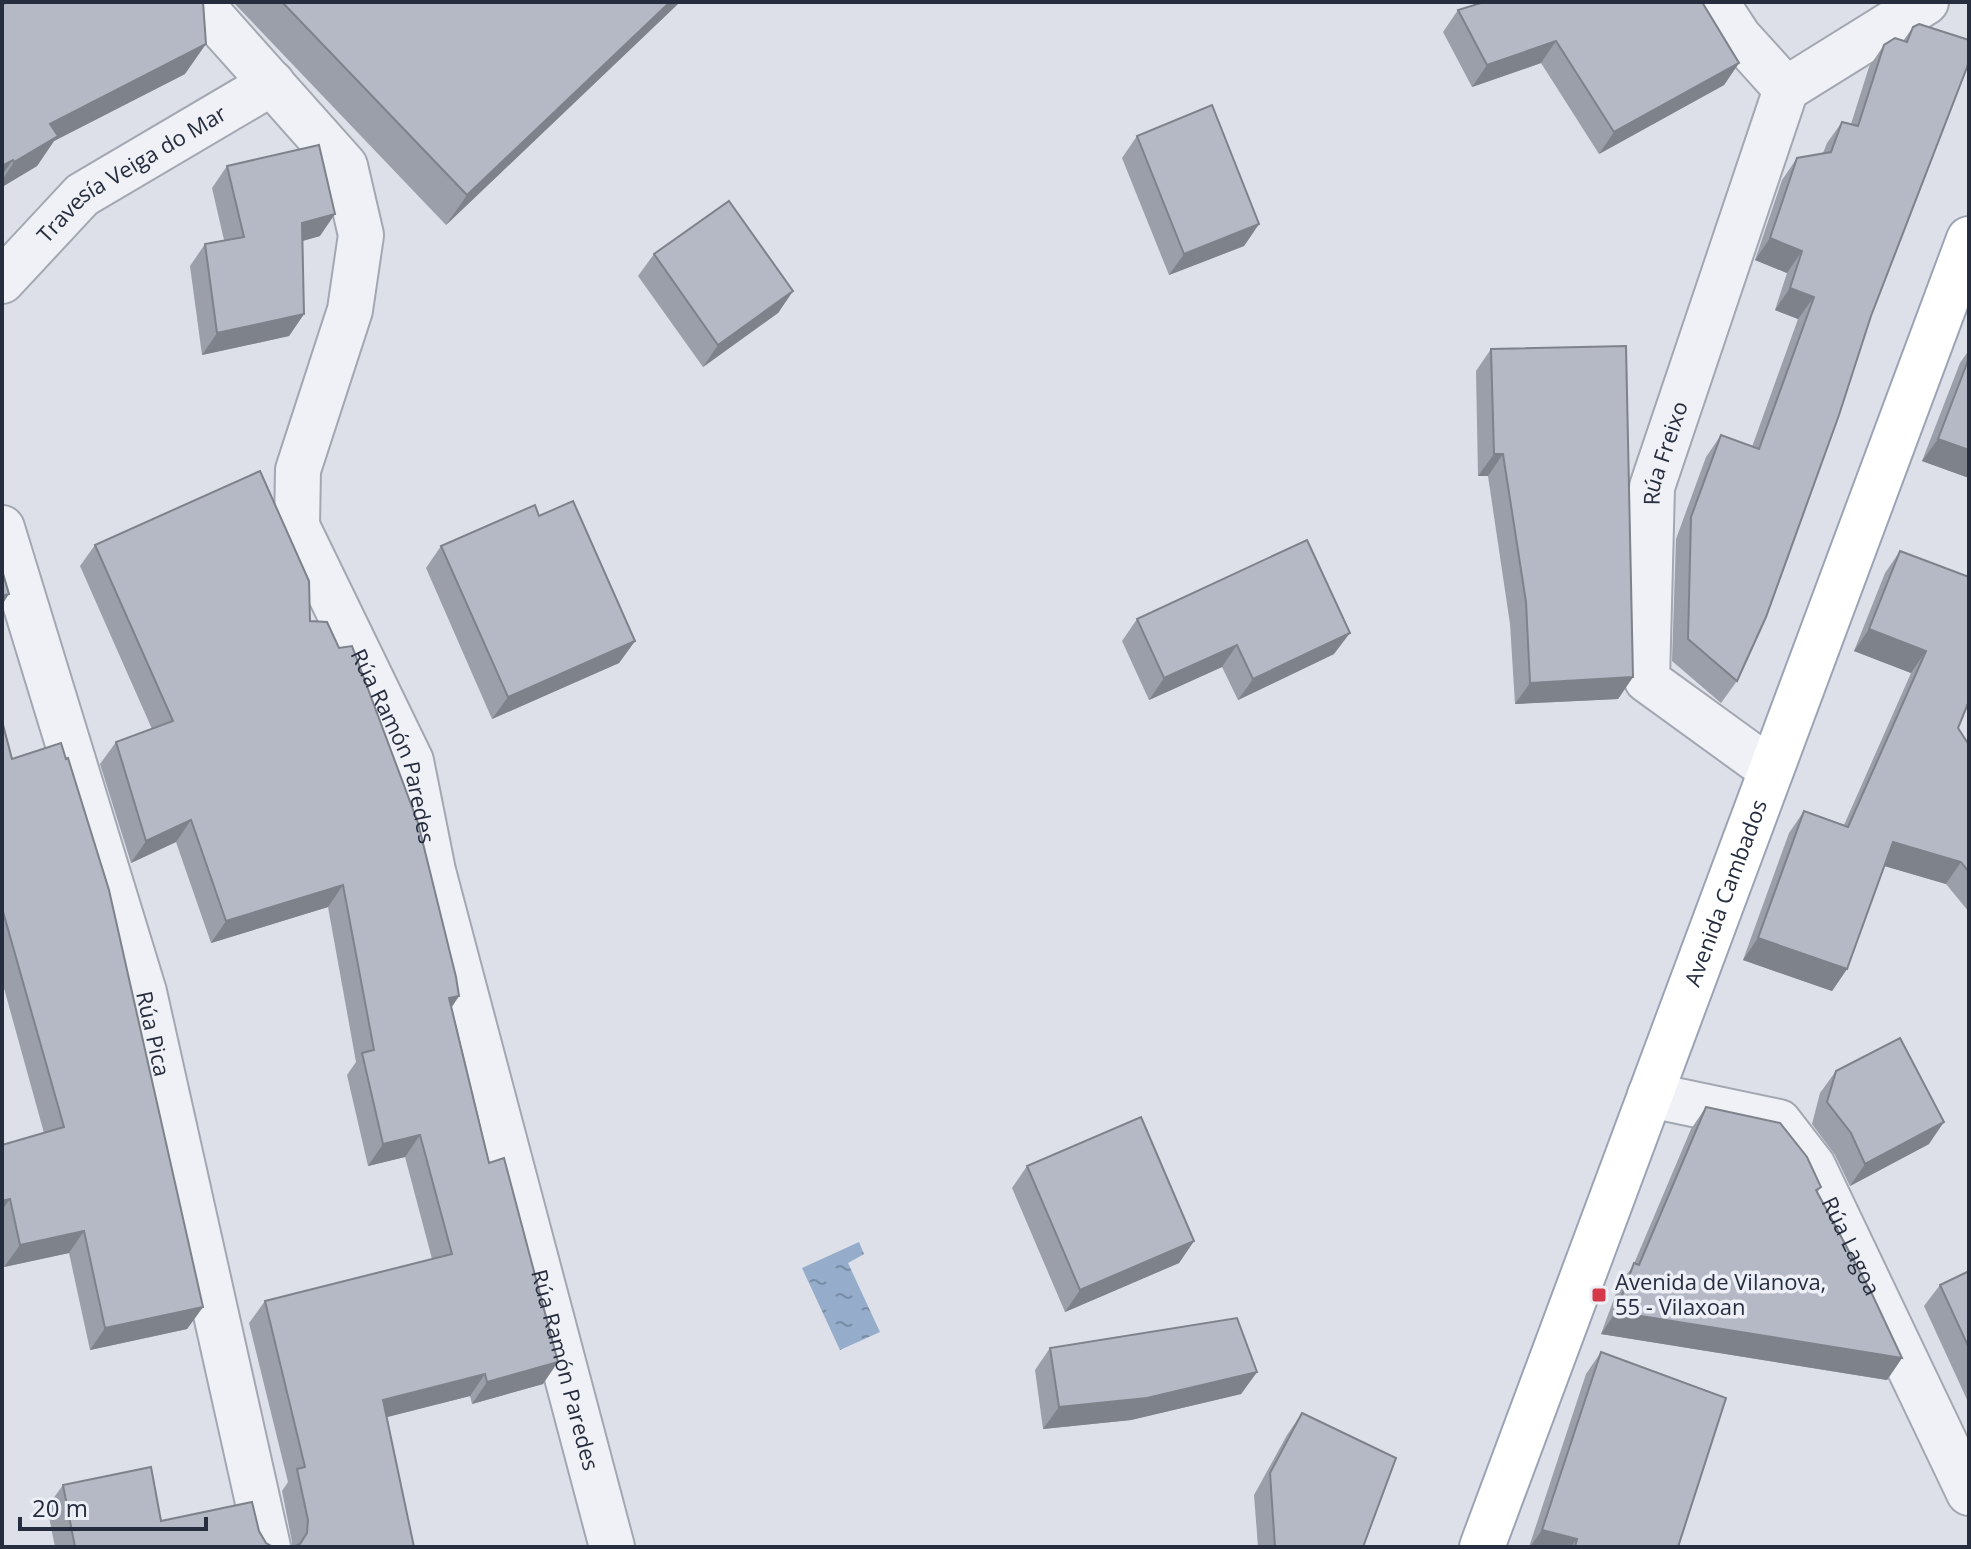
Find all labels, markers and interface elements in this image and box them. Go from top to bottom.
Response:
street label: Travesía Veiga do Mar [29,97,231,248]
street label: Rúa Freixo [1635,397,1694,506]
street label: Rúa Ramón Paredes [345,643,443,846]
street label: Avenida Cambados [1676,795,1773,990]
street label: Rúa Pica [130,988,178,1079]
street label: Rúa Lagoa [1816,1191,1888,1300]
street label: Rúa Ramón Paredes [525,1266,607,1474]
place label: Avenida de Vilanova, 55 - Vilaxoan [1615,1266,1826,1321]
marker: Avenida de Vilanova, 55 - Vilaxoan [1590,1286,1608,1304]
scale bar [20,1481,206,1531]
text: 20 m [32,1491,88,1524]

